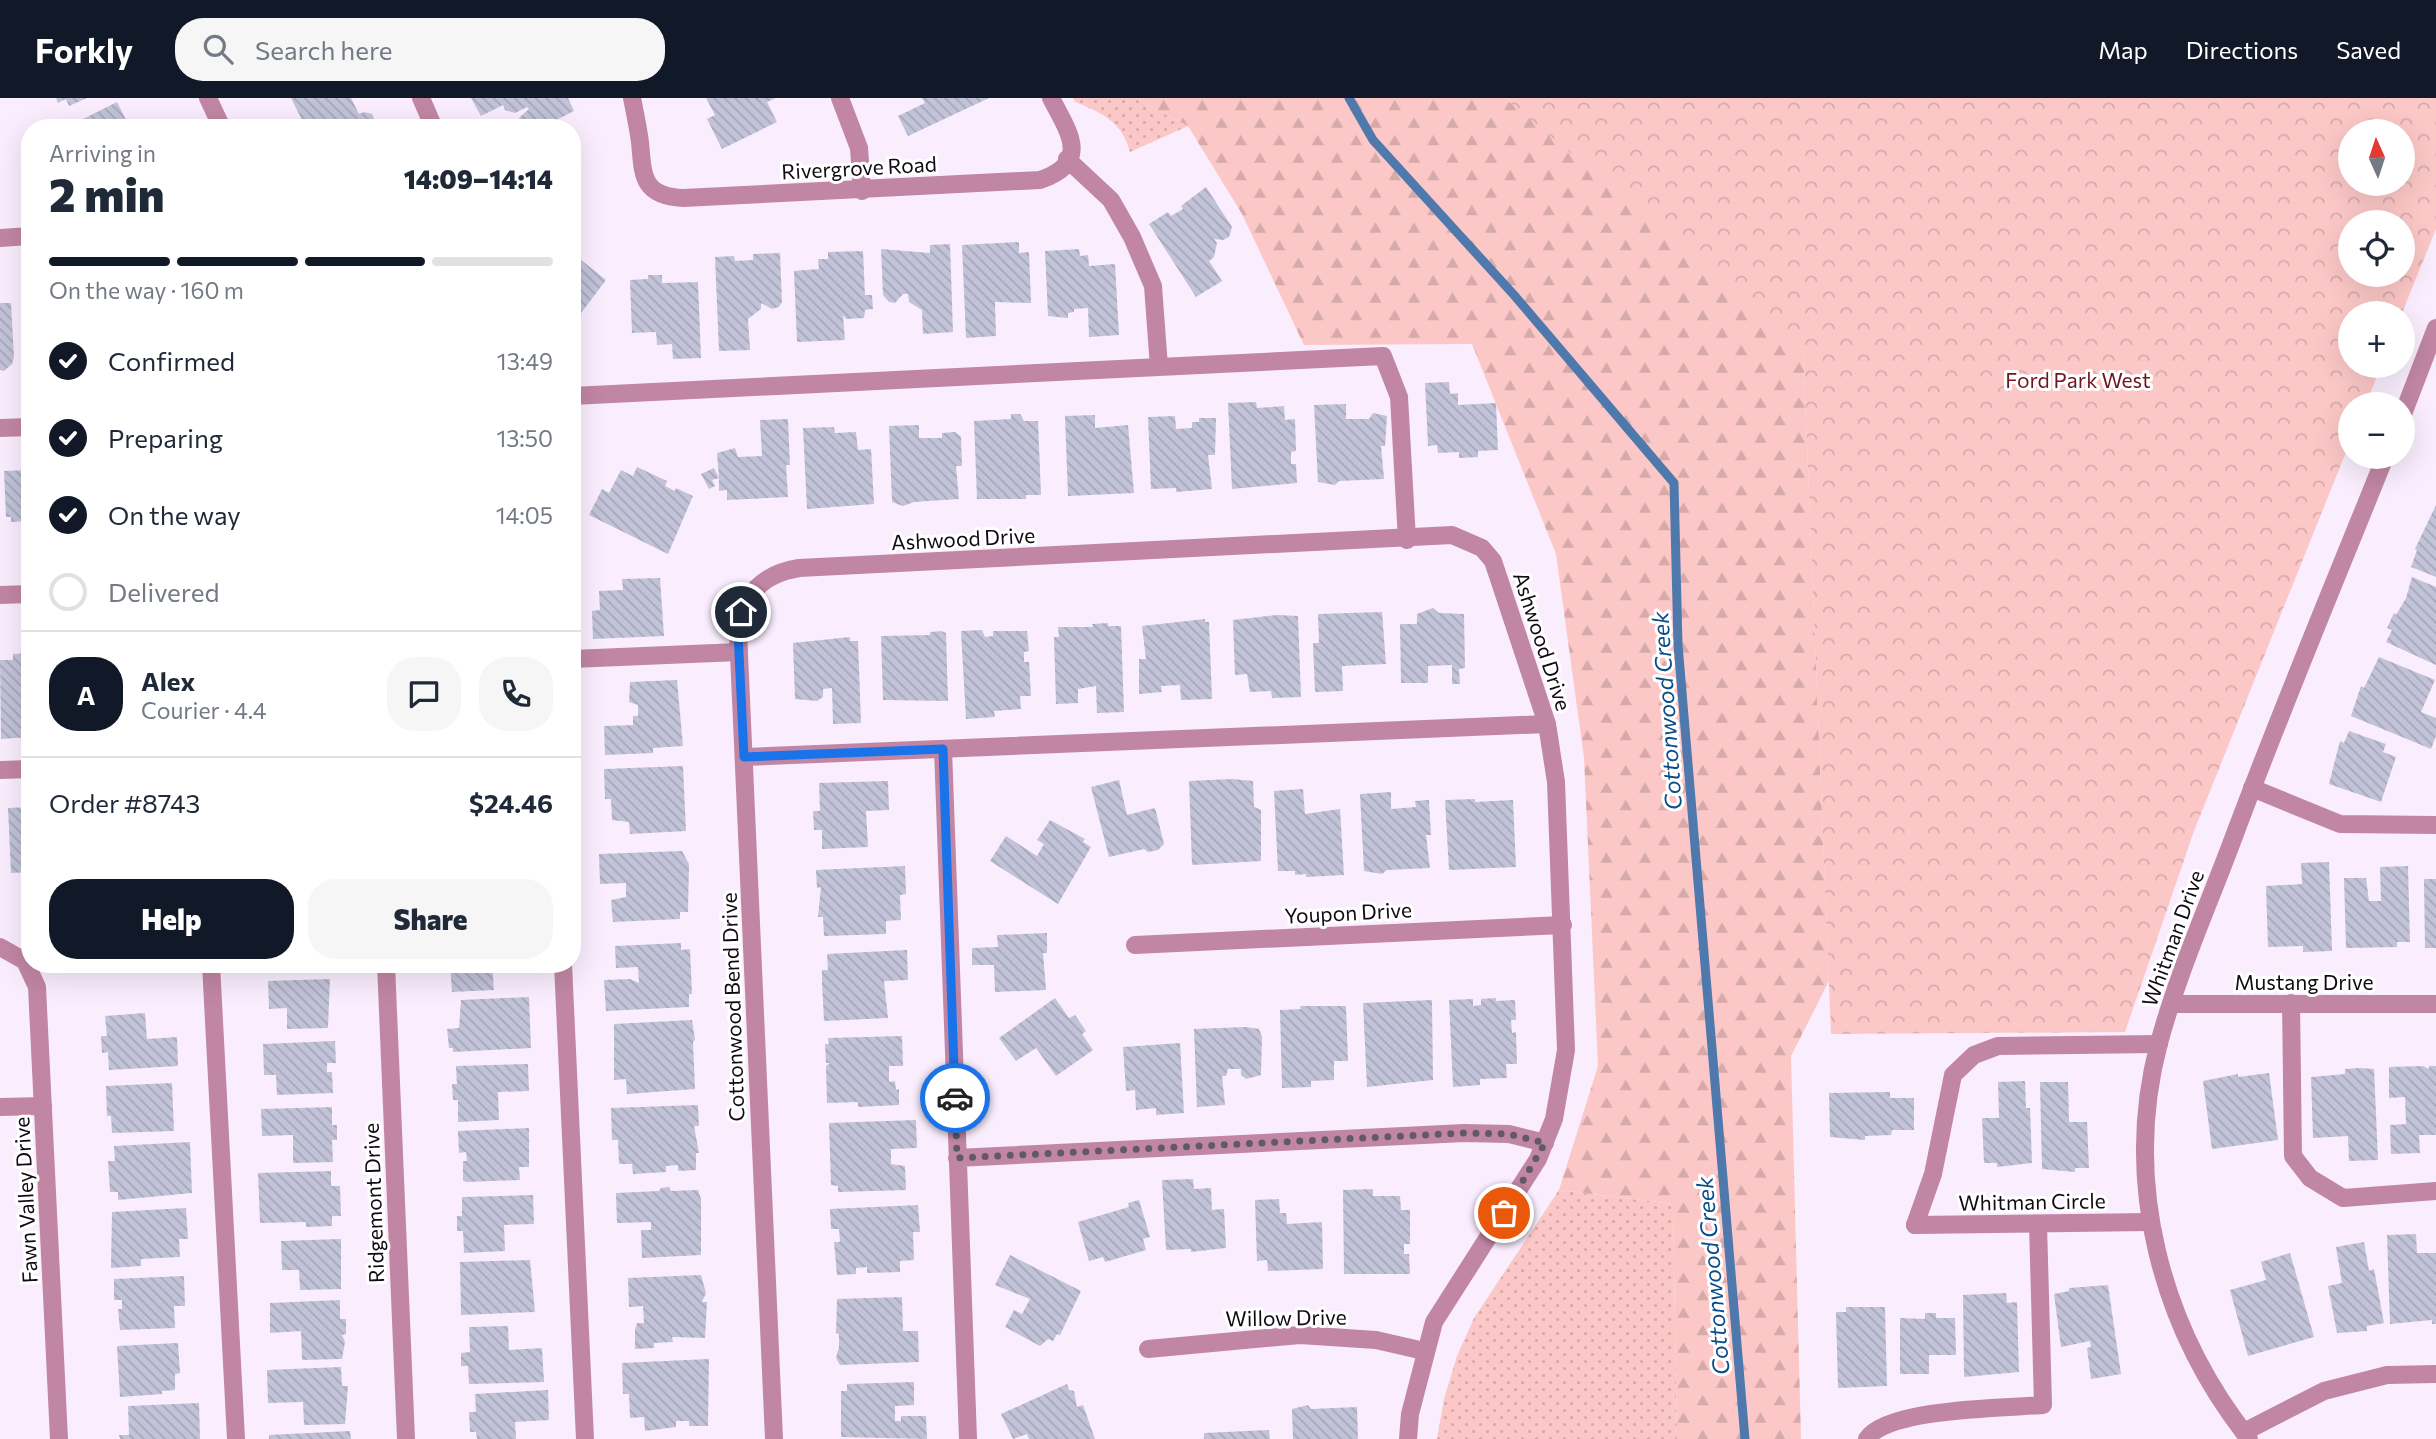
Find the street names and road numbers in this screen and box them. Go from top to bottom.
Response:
street label: Rivergrove Road [781,150,937,184]
street label: Ashwood Drive [890,522,1036,554]
street label: Ashwood Drive [1509,569,1577,713]
street label: Whitman Drive [2136,866,2208,1010]
street label: Cottonwood Bend Drive [716,892,748,1122]
street label: Youpon Drive [1284,896,1412,928]
street label: Mustang Drive [2234,969,2374,994]
street label: Fawn Valley Drive [8,1116,42,1284]
street label: Ridgemont Drive [358,1123,388,1283]
street label: Whitman Circle [1958,1187,2106,1215]
street label: Willow Drive [1225,1303,1347,1331]

